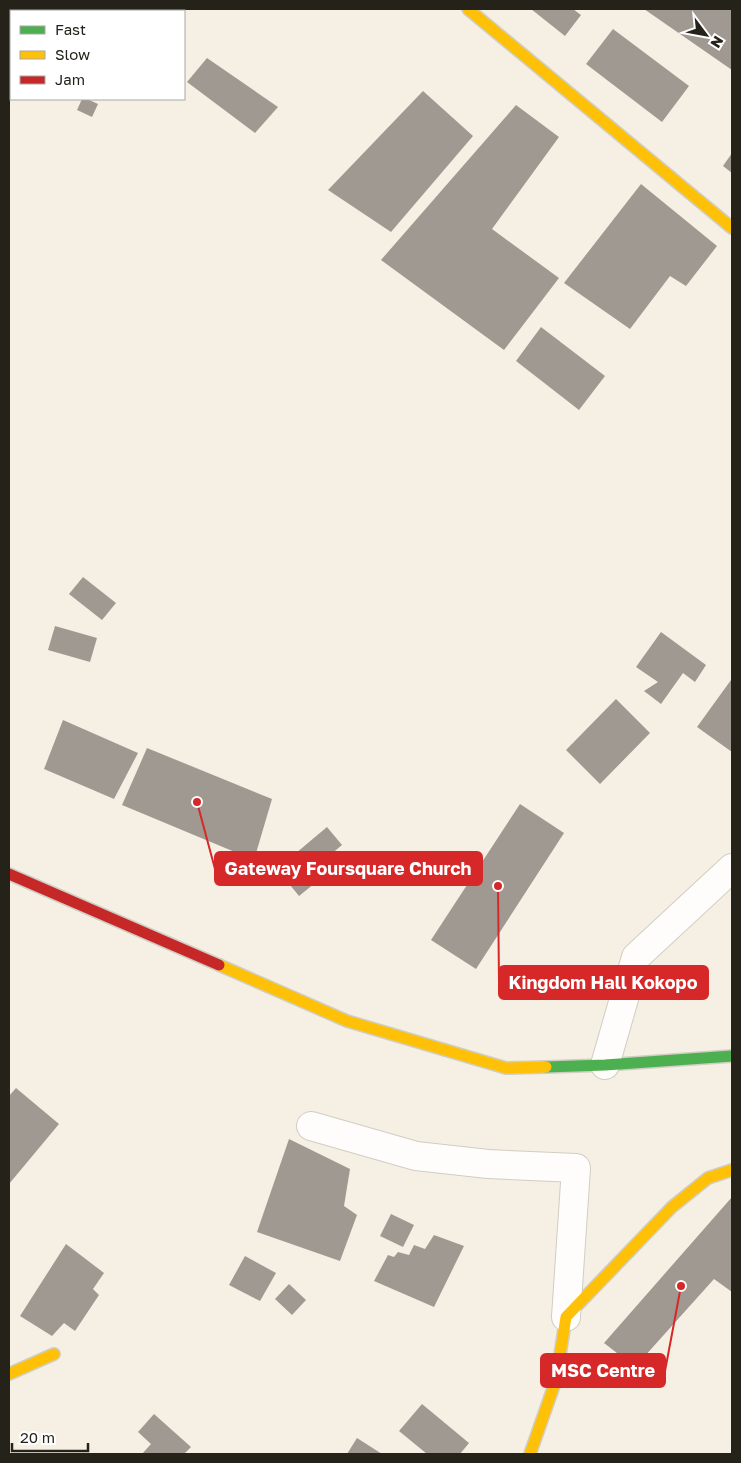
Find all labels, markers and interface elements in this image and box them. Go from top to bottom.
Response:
legend [10,10,185,100]
north arrow [681,10,731,60]
text: Fast [55,20,86,38]
text: N [707,33,727,51]
text: Slow [55,45,90,63]
text: Jam [55,70,85,88]
callout: Gateway Foursquare Church [215,852,482,885]
text: Gateway Foursquare Church [225,857,472,879]
callout: Kingdom Hall Kokopo [499,966,708,999]
text: Kingdom Hall Kokopo [509,971,698,993]
callout: MSC Centre [541,1354,665,1387]
text: MSC Centre [551,1359,655,1381]
scale bar [12,1420,89,1452]
text: 20 m [20,1428,55,1446]

